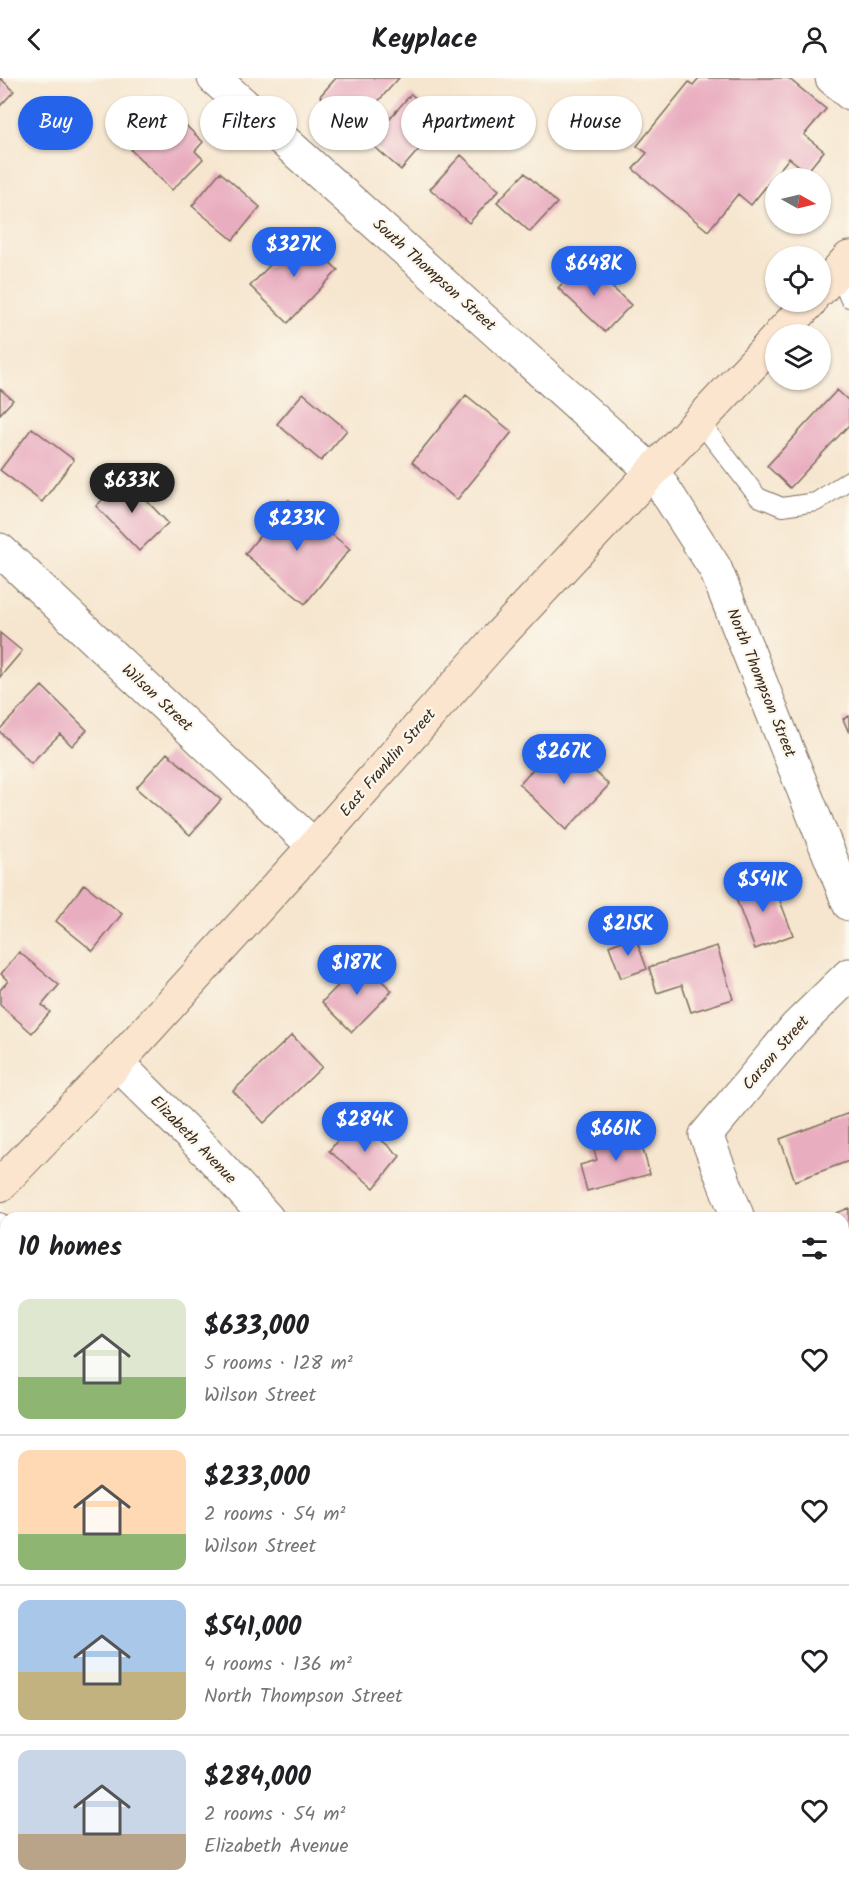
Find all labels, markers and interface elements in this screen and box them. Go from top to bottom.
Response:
text: Keyplace [372,18,477,61]
icon: back [18,23,51,56]
icon: person [798,23,831,56]
chip: Buy [18,96,93,150]
chip: Rent [105,96,188,150]
chip: Filters [200,96,297,150]
chip: New [309,96,389,150]
chip: Apartment [401,96,536,150]
chip: House [548,96,642,150]
north arrow [765,168,831,234]
map controls [765,168,831,390]
street label: South Thompson Street [367,213,502,338]
pin: $327K [252,227,336,278]
text: $327K [266,230,322,262]
pin: $648K [552,246,636,297]
button: locate [765,246,831,312]
text: $648K [565,249,623,281]
button: layers [765,324,831,390]
pin: $633K [90,463,174,514]
text: $633K [104,466,160,498]
pin: $233K [255,501,339,552]
text: $233K [268,504,326,536]
street label: North Thompson Street [720,605,803,762]
street label: Wilson Street [116,658,199,738]
street label: East Franklin Street [334,703,443,823]
pin: $267K [522,734,606,785]
text: $267K [536,737,592,769]
pin: $541K [721,862,805,913]
text: $541K [738,865,788,897]
pin: $215K [586,906,670,957]
text: $215K [602,909,654,941]
pin: $187K [315,945,399,996]
text: $187K [331,948,383,980]
street label: Carson Street [736,1009,816,1096]
street label: Elizabeth Avenue [144,1090,242,1190]
pin: $284K [323,1102,407,1153]
text: $284K [336,1105,394,1137]
pin: $661K [574,1111,658,1162]
text: $661K [590,1114,642,1146]
text: 10 homes [18,1227,122,1269]
icon: filters [798,1232,831,1265]
text: $633,000 [204,1306,309,1348]
icon: home [66,1323,138,1395]
icon: heart [798,1343,831,1376]
text: 5 rooms · 128 m² [204,1348,353,1380]
text: Wilson Street [204,1380,316,1412]
text: $233,000 [204,1457,310,1499]
icon: home [66,1474,138,1546]
icon: heart [798,1494,831,1527]
text: 2 rooms · 54 m² [204,1499,345,1531]
text: Wilson Street [204,1531,316,1563]
text: $541,000 [204,1607,301,1649]
icon: home [66,1624,138,1696]
icon: heart [798,1644,831,1677]
text: 4 rooms · 136 m² [204,1649,352,1681]
text: North Thompson Street [204,1681,403,1713]
text: $284,000 [204,1757,311,1799]
icon: home [66,1774,138,1846]
icon: heart [798,1794,831,1827]
text: 2 rooms · 54 m² [204,1799,345,1831]
text: Elizabeth Avenue [204,1831,348,1863]

